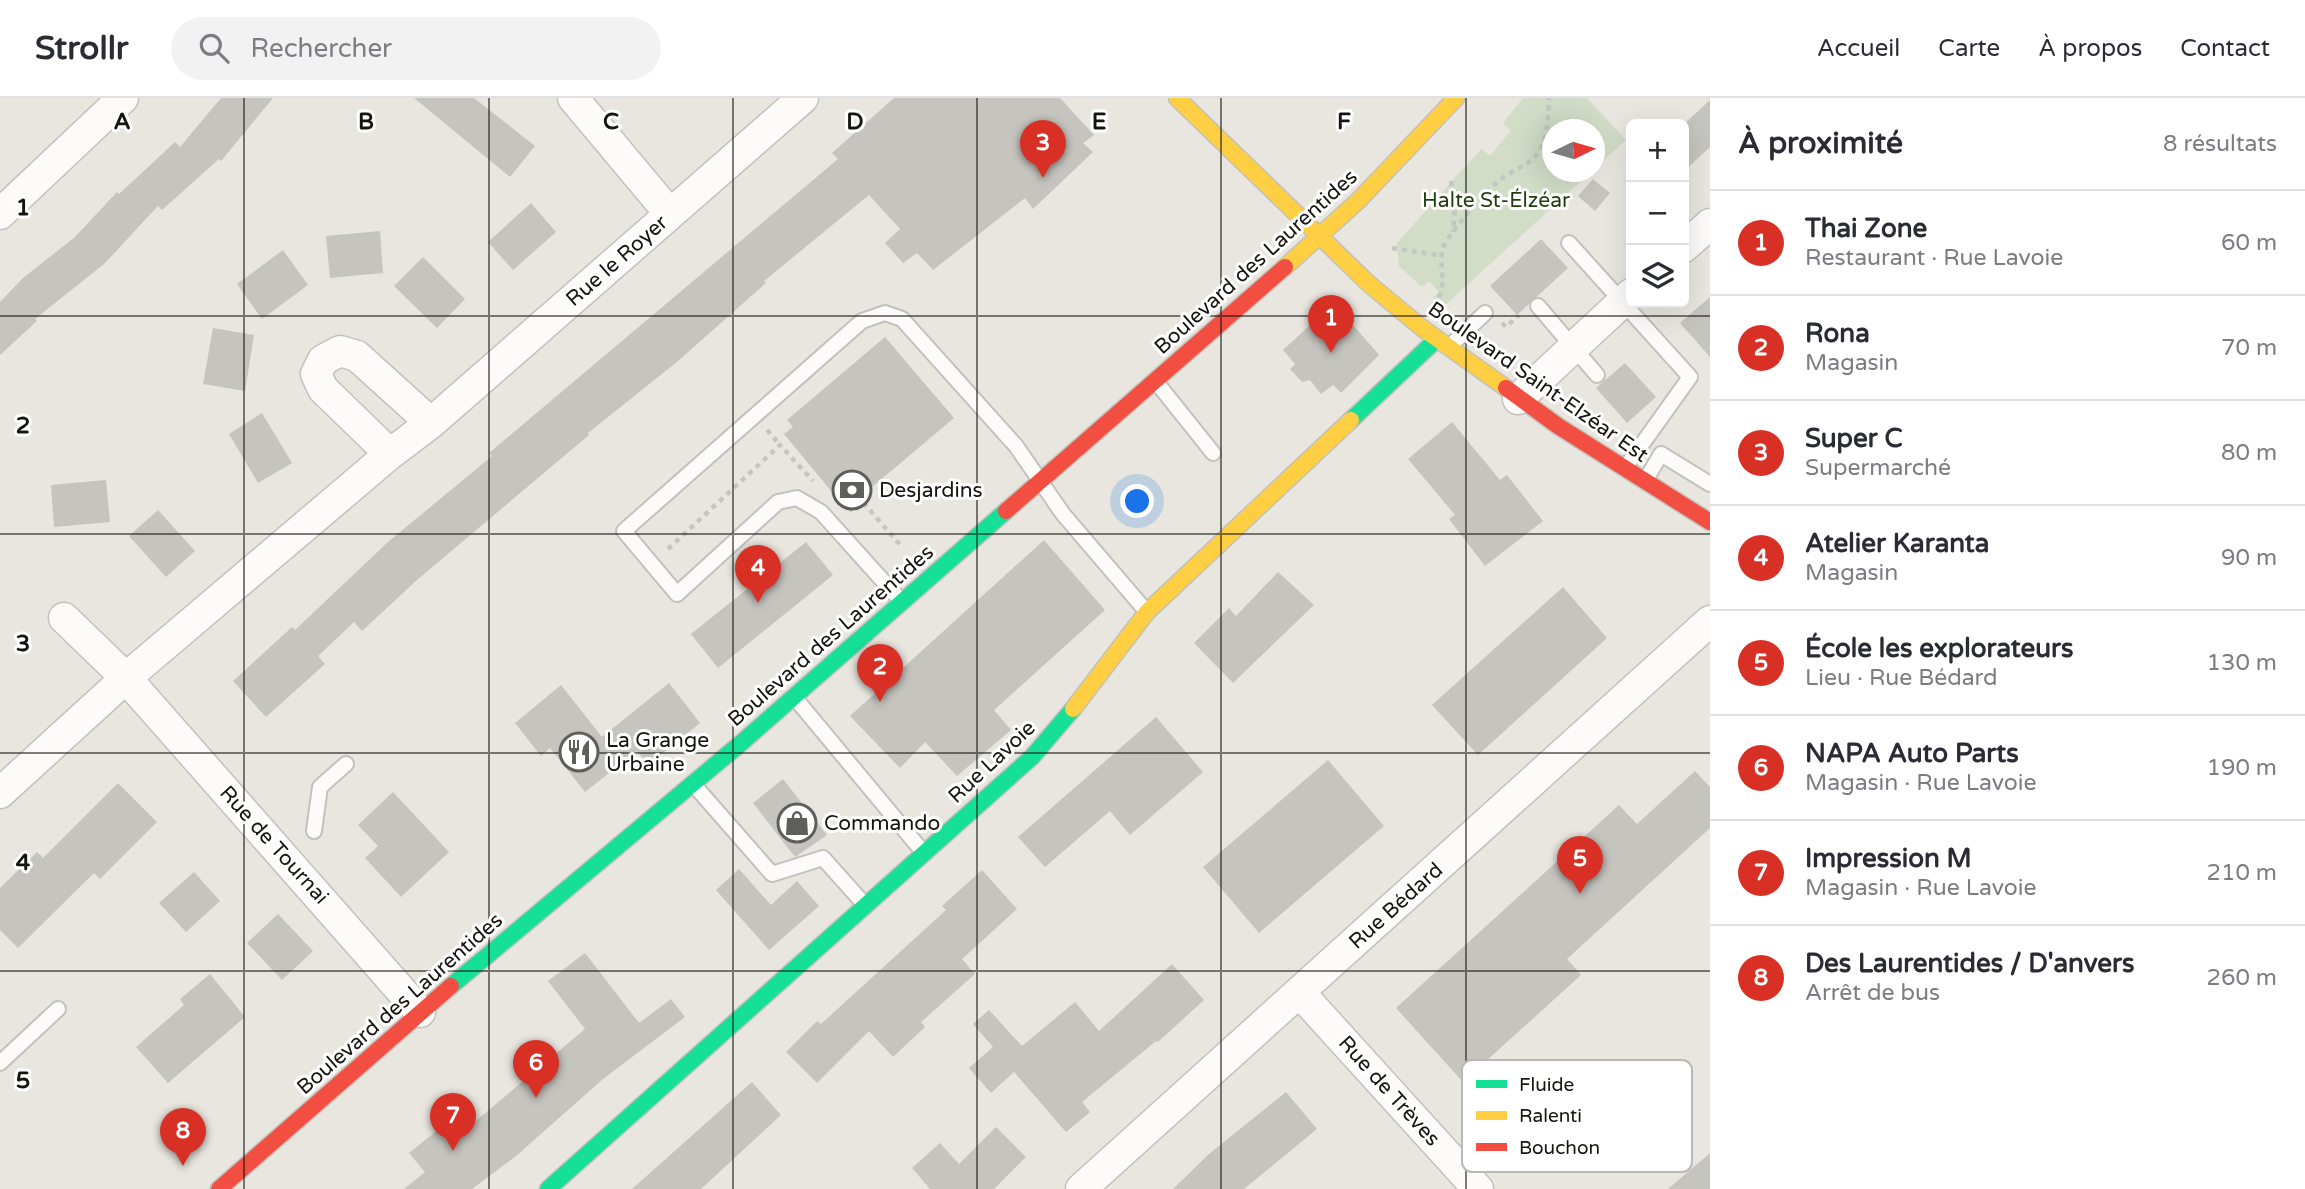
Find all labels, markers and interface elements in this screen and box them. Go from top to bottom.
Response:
search box [171,17,661,80]
text: Strollr [35,29,129,68]
icon: search [195,29,233,67]
text: Rechercher [251,33,392,64]
text: Accueil [1817,34,1900,63]
text: Carte [1938,34,2000,63]
text: À propos [2038,34,2142,63]
text: Contact [2180,34,2270,63]
text: A [113,108,131,136]
text: B [358,108,374,136]
text: C [603,108,619,136]
text: D [846,108,864,136]
text: E [1092,108,1106,136]
text: F [1337,108,1351,136]
north arrow [1542,119,1605,182]
map controls [1626,119,1689,308]
button: + [1626,119,1689,182]
pin: 3 [1020,120,1066,178]
text: À proximité [1738,125,1903,162]
text: 8 résultats [2163,130,2277,158]
street label: Boulevard des Laurentides [1149,164,1363,360]
button: − [1626,182,1689,245]
park label: Halte St-Élzéar [1422,188,1570,213]
text: 1 [16,194,30,222]
street label: Rue le Royer [561,210,673,312]
text: Thai Zone [1805,213,1927,244]
text: 1 [1754,229,1768,257]
text: 60 m [2221,229,2277,257]
text: Restaurant · Rue Lavoie [1805,244,2063,272]
button: layers [1626,245,1689,308]
pin: 1 [1308,295,1354,353]
street label: Boulevard Saint-Elzéar Est [1423,296,1653,468]
text: Rona [1805,318,1870,349]
text: 2 [1754,334,1768,362]
text: 70 m [2221,334,2277,362]
text: Magasin [1805,349,1898,377]
text: 2 [16,412,30,440]
text: Super C [1805,423,1903,454]
text: 3 [1754,439,1768,467]
text: 80 m [2221,439,2277,467]
text: Supermarché [1805,454,1951,482]
bank icon: Desjardins [831,469,873,511]
place label: Desjardins [879,478,983,503]
your location [1120,484,1154,518]
text: Atelier Karanta [1805,528,1989,559]
street label: Boulevard des Laurentides [723,540,939,732]
text: 4 [1754,544,1768,572]
text: 90 m [2221,544,2277,572]
pin: 4 [735,545,781,603]
text: Magasin [1805,559,1898,587]
text: 3 [16,630,30,658]
text: École les explorateurs [1805,633,2073,664]
pin: 2 [857,644,903,702]
text: 5 [1754,649,1768,677]
text: 130 m [2207,649,2277,677]
text: Lieu · Rue Bédard [1805,664,1998,692]
street label: Rue Lavoie [943,715,1041,809]
place label: La Grange Urbaine [606,728,709,777]
restaurant icon: La Grange Urbaine [558,731,600,773]
text: NAPA Auto Parts [1805,738,2019,769]
text: 6 [1754,754,1768,782]
text: 190 m [2207,754,2277,782]
text: Magasin · Rue Lavoie [1805,769,2036,797]
street label: Rue de Tournai [214,781,334,909]
shop icon: Commando [776,802,818,844]
place label: Commando [824,811,940,836]
pin: 5 [1557,836,1603,894]
text: Impression M [1805,843,1972,874]
text: 4 [16,849,31,877]
street label: Rue Bédard [1344,857,1448,955]
text: 7 [1754,859,1768,887]
text: 210 m [2207,859,2277,887]
text: Magasin · Rue Lavoie [1805,874,2036,902]
street label: Boulevard des Laurentides [292,908,508,1100]
text: Des Laurentides / D'anvers [1805,948,2134,979]
text: 8 [1754,964,1768,992]
text: 260 m [2207,964,2277,992]
text: Arrêt de bus [1805,979,1940,1007]
street label: Rue de Trèves [1333,1031,1445,1151]
pin: 6 [513,1040,559,1098]
legend [1462,1060,1692,1172]
text: 5 [16,1067,30,1095]
text: Fluide [1519,1074,1574,1096]
pin: 7 [430,1093,476,1151]
text: Ralenti [1519,1105,1582,1127]
pin: 8 [160,1108,206,1166]
text: Bouchon [1519,1137,1600,1159]

